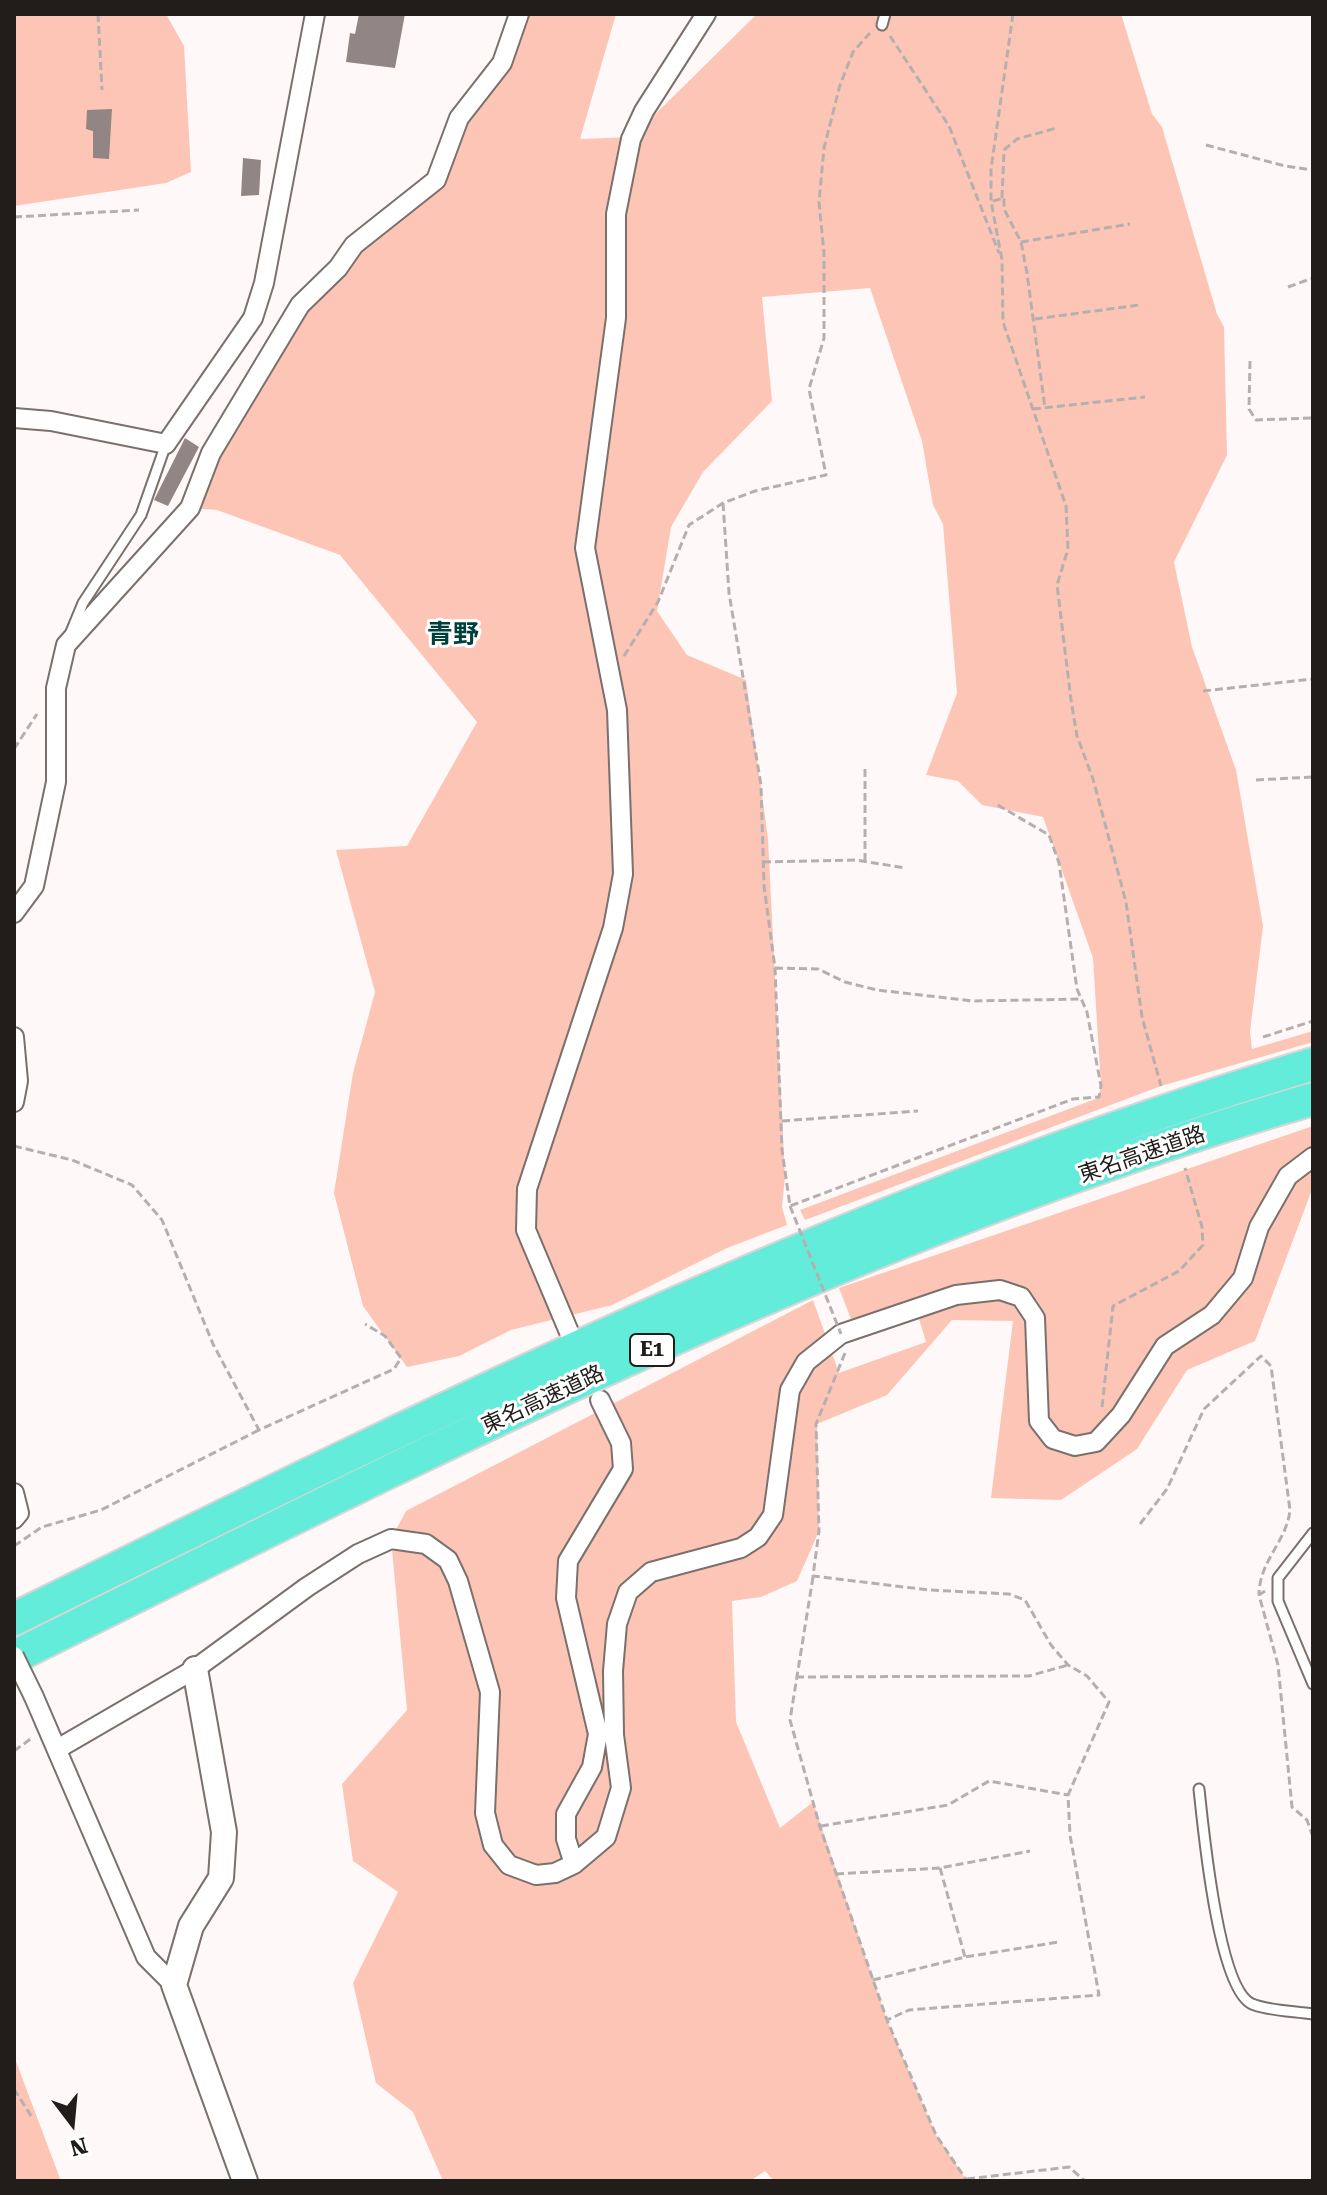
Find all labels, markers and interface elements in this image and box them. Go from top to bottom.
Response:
district label: 青野 [427,619,479,651]
street label: 東名高速道路 [1075,1121,1209,1189]
road number: E1 [630,1334,674,1366]
street label: 東名高速道路 [478,1360,608,1440]
north arrow [32,2083,112,2163]
text: N [67,2132,90,2161]

